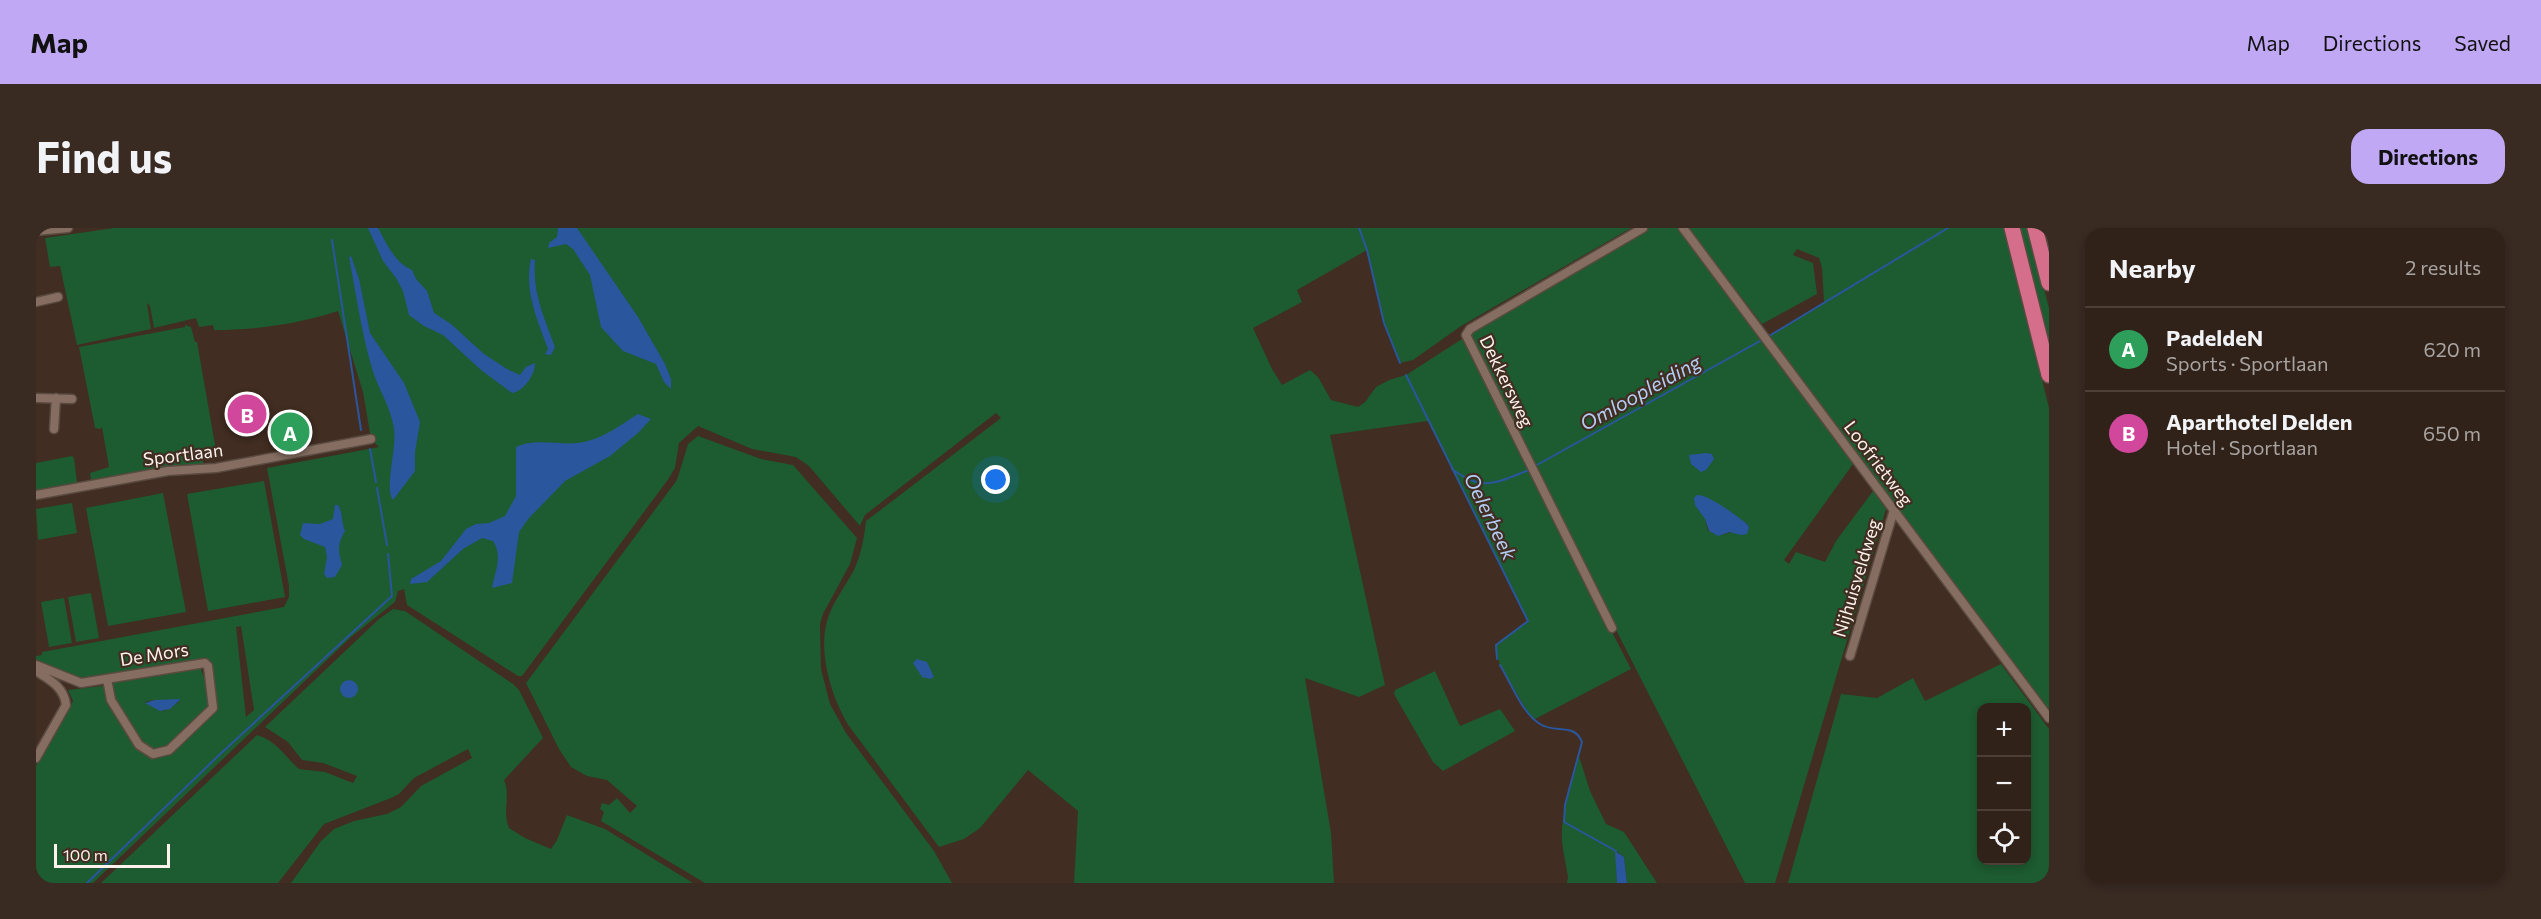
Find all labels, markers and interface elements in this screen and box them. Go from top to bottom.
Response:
text: Map [30,25,88,59]
text: Map [2247,30,2290,55]
text: Directions [2323,30,2421,55]
text: Saved [2454,30,2511,55]
button: Directions [2351,129,2505,184]
text: Find us [36,130,172,182]
text: Nearby [2109,252,2196,283]
text: 2 results [2405,255,2481,279]
text: PadeldeN [2166,324,2263,351]
street label: Dekkersweg [1475,331,1539,431]
text: A [2121,337,2136,361]
text: 620 m [2424,337,2481,361]
water label: Omloopleiding [1575,348,1706,435]
text: Sports · Sportlaan [2166,351,2328,375]
pin: B [228,392,266,436]
text: Aparthotel Delden [2166,408,2352,435]
pin: A [270,410,310,454]
street label: Loofrietweg [1840,416,1918,510]
text: B [2122,421,2135,445]
text: 650 m [2423,421,2481,445]
text: Hotel · Sportlaan [2166,435,2318,459]
street label: Sportlaan [142,438,224,470]
your location [981,465,1010,494]
water label: Oelerbeek [1460,468,1523,565]
street label: Nijhuisveldweg [1828,516,1884,640]
street label: De Mors [118,638,190,670]
map controls [1977,703,2031,865]
button: + [1977,703,2031,757]
button: − [1977,757,2031,811]
button: locate [1977,811,2031,865]
scale bar [54,841,170,868]
text: 100 m [63,845,108,864]

